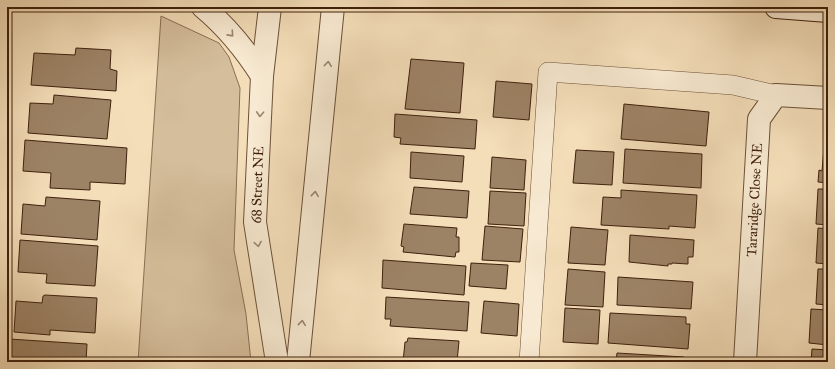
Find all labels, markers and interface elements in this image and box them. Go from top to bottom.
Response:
one-way arrow [227,29,234,37]
one-way arrow [323,61,332,67]
one-way arrow [256,111,264,117]
street label: Tararidge Close NE [743,143,766,257]
street label: 68 Street NE [248,146,267,224]
one-way arrow [310,191,319,197]
one-way arrow [253,241,262,247]
one-way arrow [298,320,307,326]

